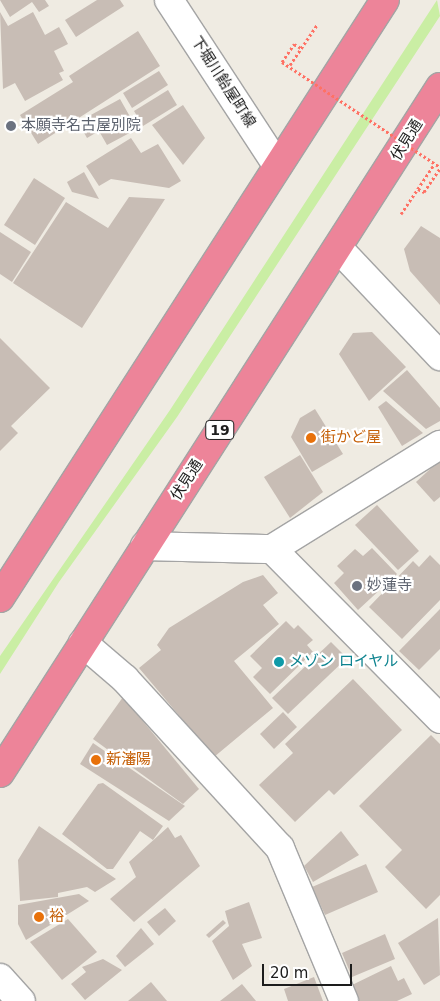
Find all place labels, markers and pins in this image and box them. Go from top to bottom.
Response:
place label: 本願寺名古屋別院 [21,117,141,135]
marker: 本願寺名古屋別院 [5,120,17,132]
place label: 街かど屋 [321,429,381,447]
marker: 街かど屋 [305,432,317,444]
place label: 妙蓮寺 [367,577,412,595]
marker: 妙蓮寺 [351,580,363,592]
place label: メゾン ロイヤル [289,653,399,671]
marker: メゾン ロイヤル [273,656,285,668]
place label: 新瀋陽 [106,751,151,769]
marker: 新瀋陽 [90,754,102,766]
place label: 裕 [49,908,64,926]
marker: 裕 [33,911,45,923]

